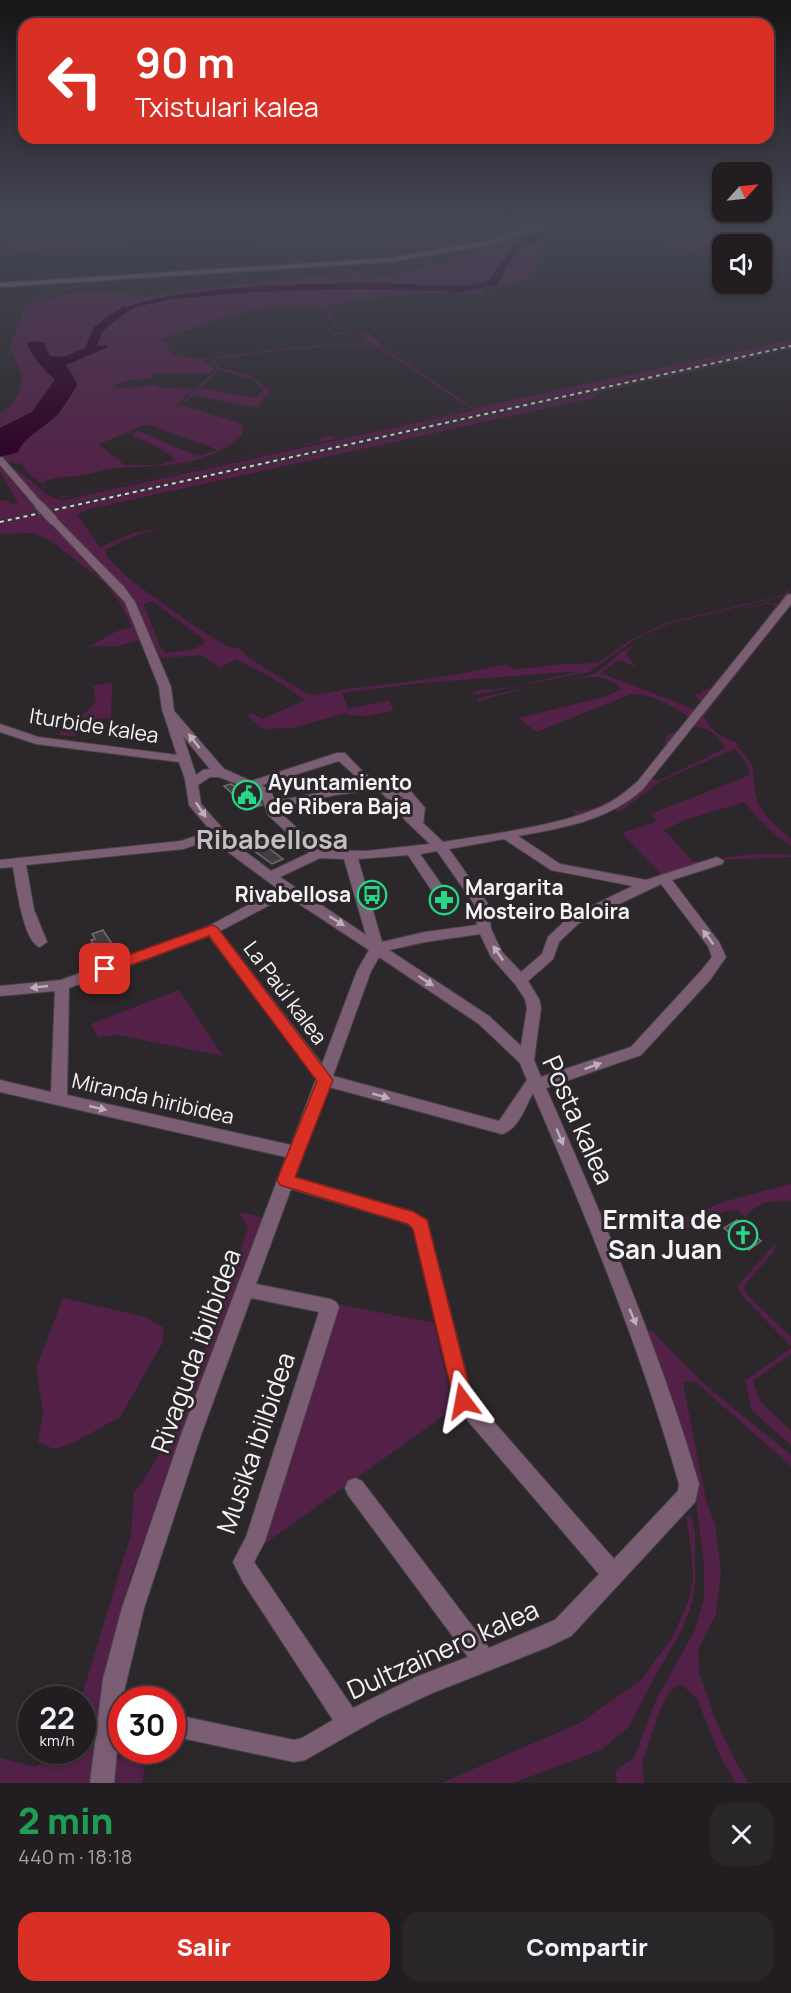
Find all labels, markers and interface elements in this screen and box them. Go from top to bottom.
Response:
text: 90 m [135,33,235,91]
icon: left [36,42,114,120]
text: Txistulari kalea [135,88,319,125]
north arrow [712,162,772,222]
map controls [712,162,772,294]
button: sound [712,234,772,294]
street label: Iturbide kalea [28,701,161,749]
one-way arrow [189,733,201,748]
place label: Ayuntamiento de Ribera Baja [268,768,412,820]
public building icon: Ayuntamiento de Ribera Baja [231,779,263,811]
one-way arrow [195,801,206,818]
district label: Ribabellosa [196,820,348,857]
place label: Margarita Mosteiro Baloira [465,873,630,925]
bus stop icon: Rivabellosa [356,879,388,911]
place label: Rivabellosa [235,880,351,908]
pharmacy icon: Margarita Mosteiro Baloira [428,884,460,916]
one-way arrow [328,916,345,927]
one-way arrow [702,929,714,945]
street label: La Paúl kalea [238,935,334,1050]
pin [79,943,130,994]
one-way arrow [492,946,504,962]
icon: arrive [88,952,121,985]
one-way arrow [418,975,434,986]
one-way arrow [29,982,48,992]
street label: Posta kalea [535,1050,623,1190]
one-way arrow [584,1061,602,1071]
street label: Miranda hiribidea [69,1066,237,1130]
one-way arrow [372,1092,390,1101]
one-way arrow [89,1103,107,1113]
one-way arrow [555,1128,565,1146]
place label: Ermita de San Juan [603,1201,722,1267]
church icon: Ermita de San Juan [727,1219,759,1251]
street label: Rivaguda ibilbidea [141,1243,249,1458]
one-way arrow [628,1309,638,1327]
street label: Musika ibilbidea [207,1347,303,1538]
position arrow [431,1369,495,1433]
street label: Dultzainero kalea [341,1591,544,1707]
speed limit sign: 30 [108,1686,186,1764]
text: 22 [39,1697,75,1738]
text: km/h [40,1730,74,1751]
text: 2 min [18,1796,113,1845]
button: close [710,1803,773,1866]
text: 440 m · 18:18 [18,1843,132,1870]
button: Salir [18,1912,390,1981]
button: Compartir [402,1912,773,1981]

